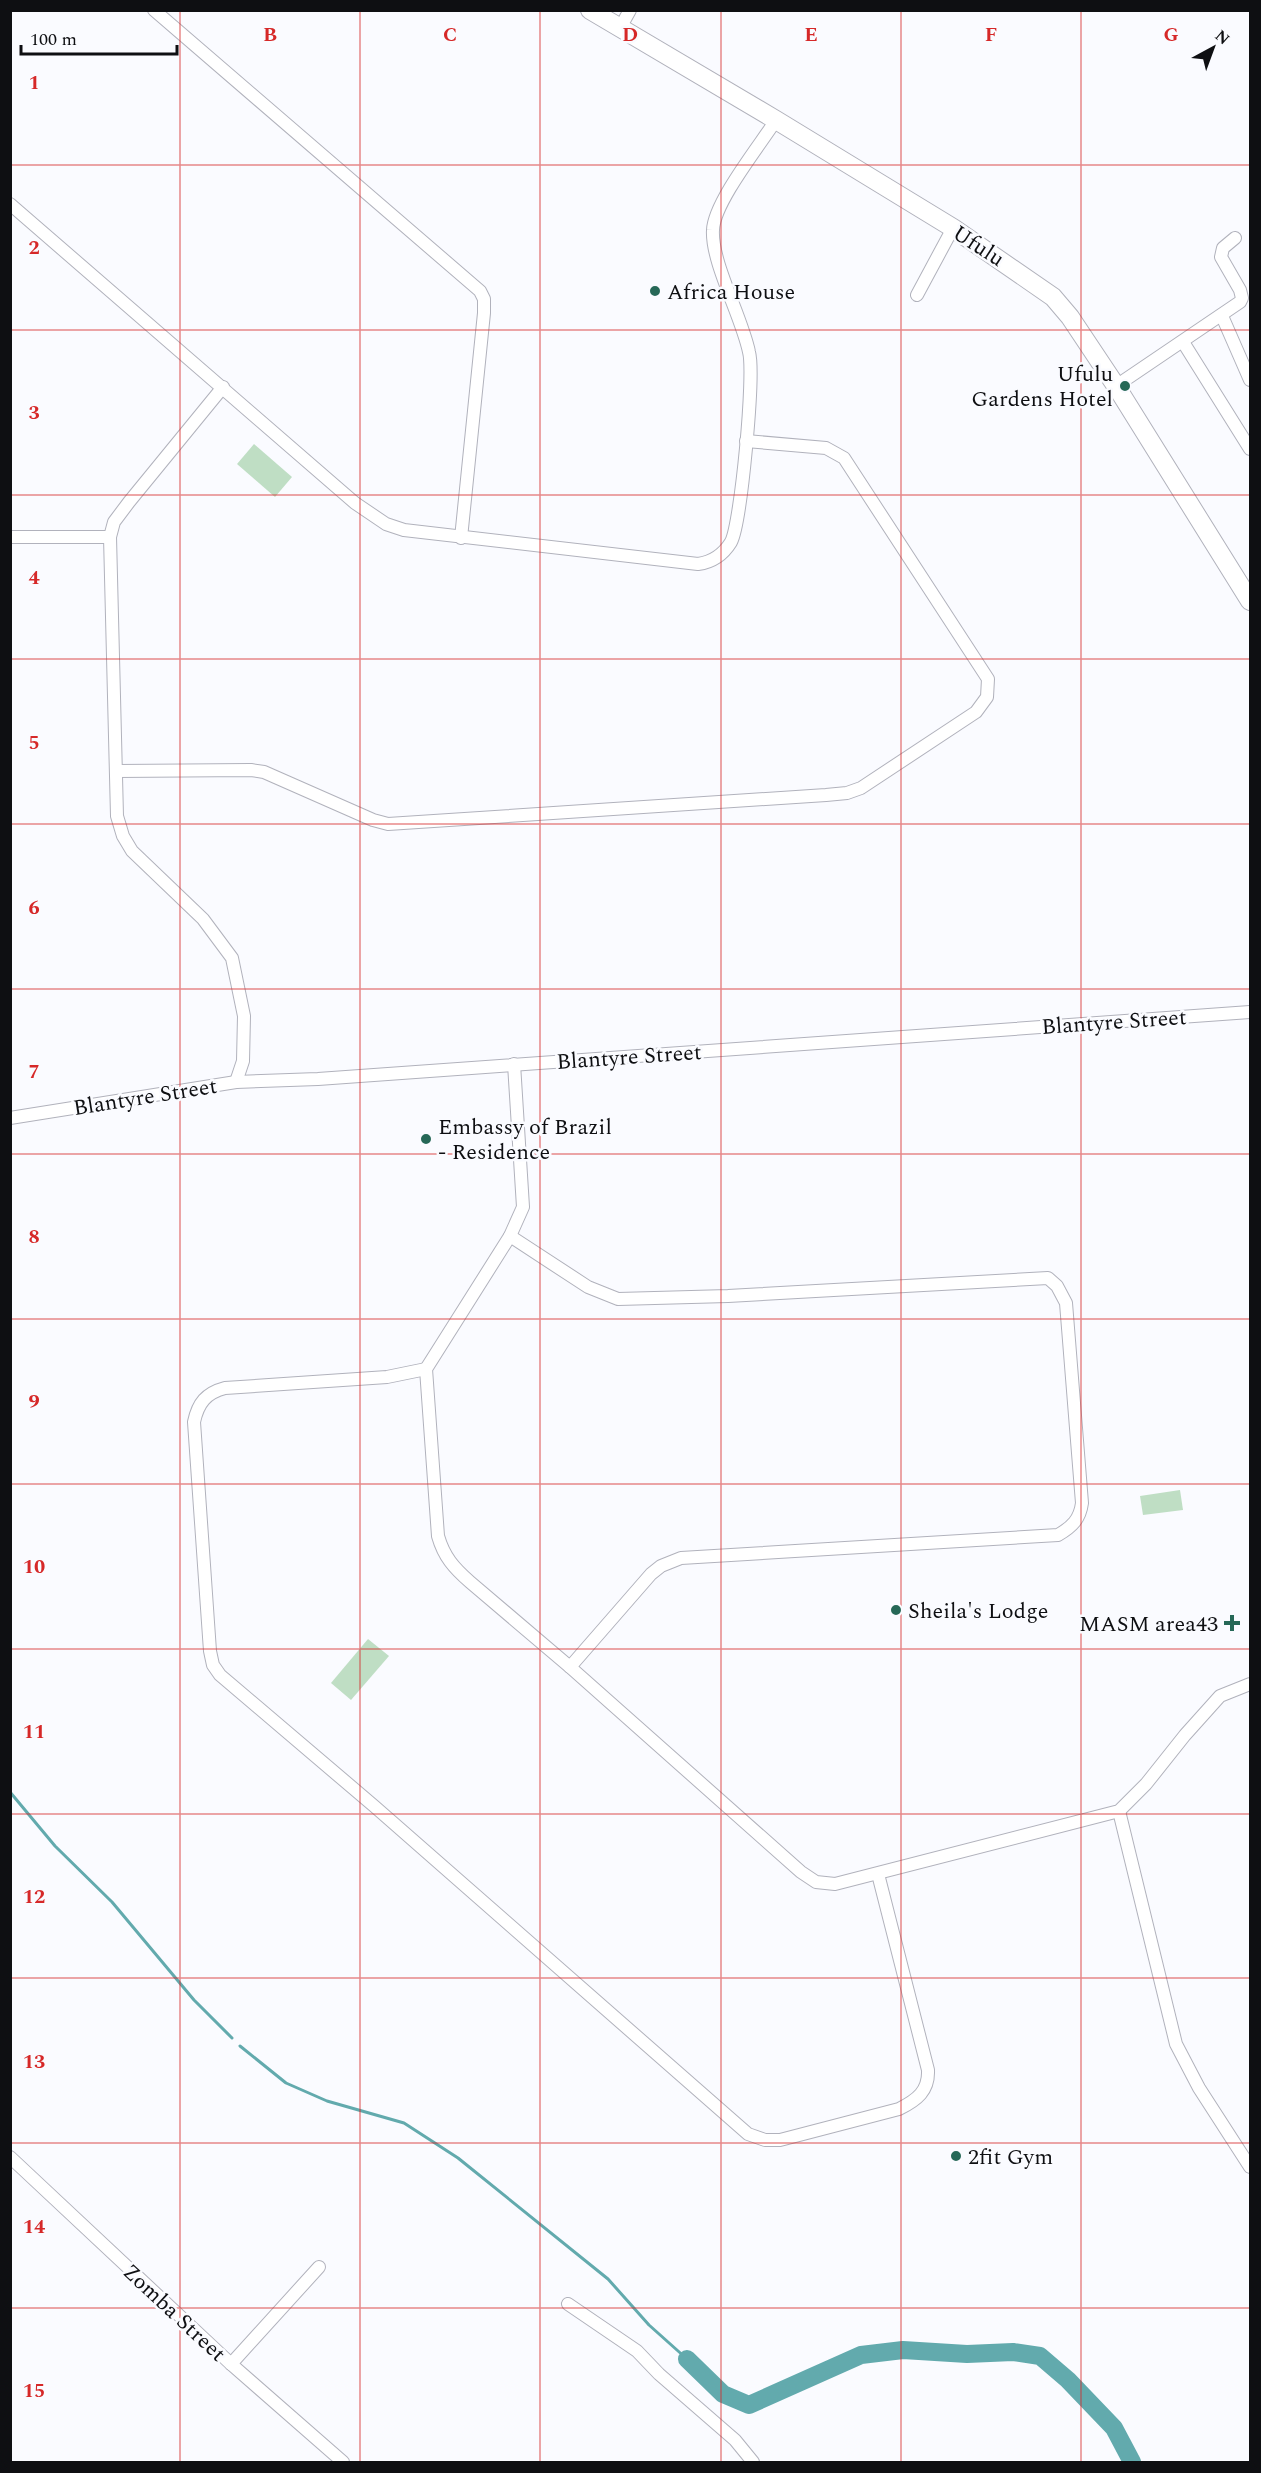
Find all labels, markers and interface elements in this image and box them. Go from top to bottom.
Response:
scale bar [21,18,177,56]
north arrow [1183,18,1243,78]
text: B [263,20,277,50]
text: C [443,20,457,50]
text: D [622,20,638,50]
text: E [804,20,818,50]
text: F [985,20,997,50]
text: G [1163,20,1179,50]
text: N [1209,24,1235,51]
text: 100 m [30,26,77,53]
text: 1 [28,68,40,98]
street label: Ufulu [946,217,1011,275]
text: 2 [28,233,40,263]
place label: Africa House [667,276,795,309]
marker: Africa House [648,284,662,298]
place label: Ufulu Gardens Hotel [971,358,1113,416]
marker: Ufulu Gardens Hotel [1118,379,1132,393]
text: 3 [28,398,40,428]
text: 4 [28,563,40,593]
text: 5 [28,728,40,758]
text: 6 [28,893,40,923]
street label: Blantyre Street [1041,1001,1188,1044]
street label: Blantyre Street [556,1036,703,1079]
text: 7 [28,1057,40,1087]
street label: Blantyre Street [71,1070,220,1125]
place label: Embassy of Brazil - Residence [438,1111,612,1169]
marker: Embassy of Brazil - Residence [419,1132,433,1146]
text: 8 [28,1222,40,1252]
text: 9 [28,1387,40,1417]
text: 10 [23,1552,45,1582]
place label: Sheila's Lodge [908,1595,1048,1628]
marker: Sheila's Lodge [889,1603,903,1617]
place label: MASM area43 [1079,1608,1218,1641]
marker: MASM area43 [1223,1614,1241,1632]
text: 11 [23,1717,45,1747]
text: 12 [23,1882,45,1912]
text: 13 [23,2047,45,2077]
place label: 2fit Gym [968,2141,1053,2174]
marker: 2fit Gym [949,2149,963,2163]
text: 14 [23,2212,45,2242]
street label: Zomba Street [115,2256,233,2370]
text: 15 [23,2376,45,2406]

